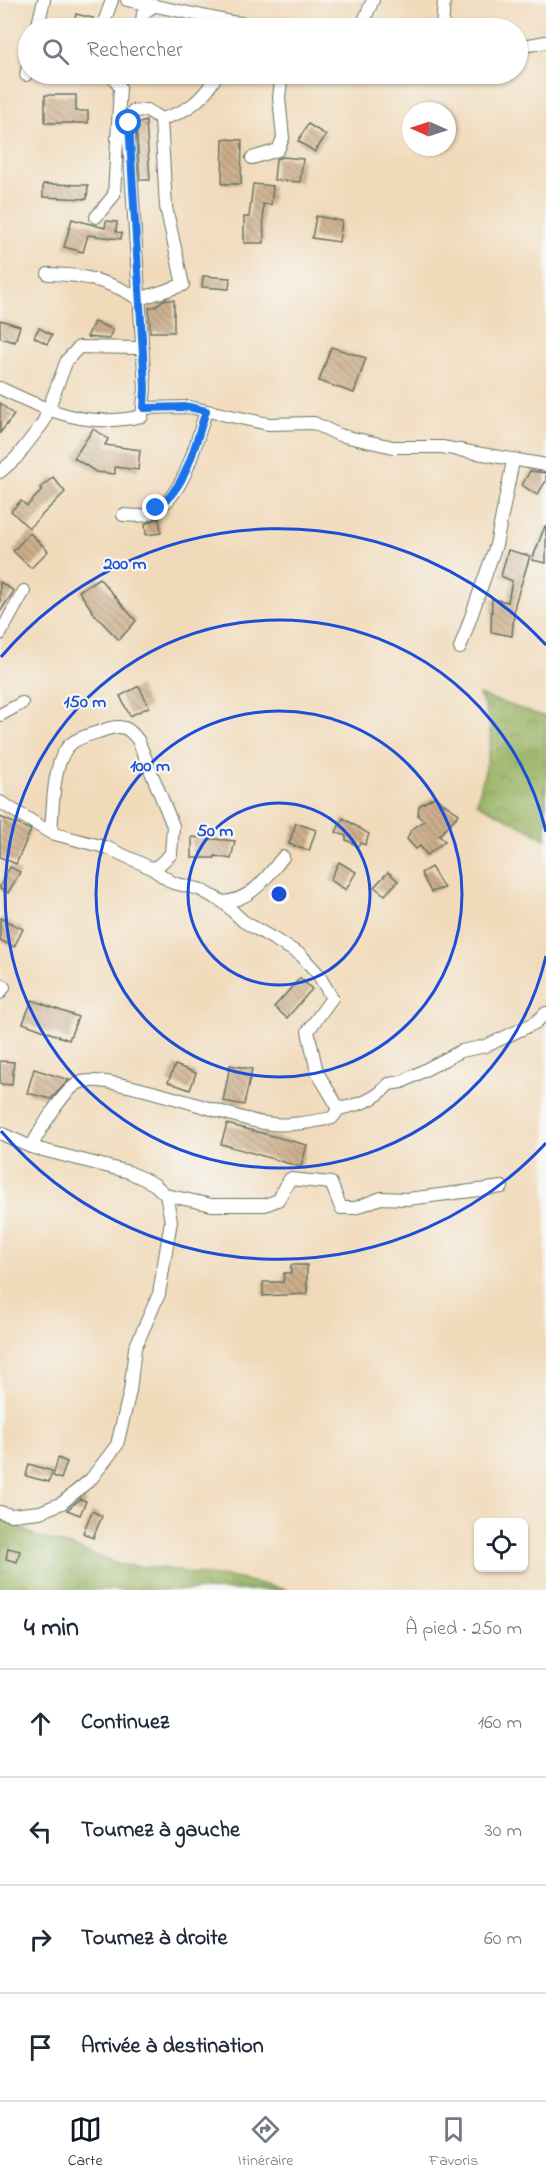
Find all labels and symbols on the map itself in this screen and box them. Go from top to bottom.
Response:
north arrow [402,102,456,156]
route start [115,109,141,135]
route end [142,494,168,520]
text: 200 m [103,552,147,578]
text: 150 m [64,690,106,716]
text: 100 m [130,754,170,780]
text: 50 m [197,819,233,845]
centre of rings [269,884,289,904]

